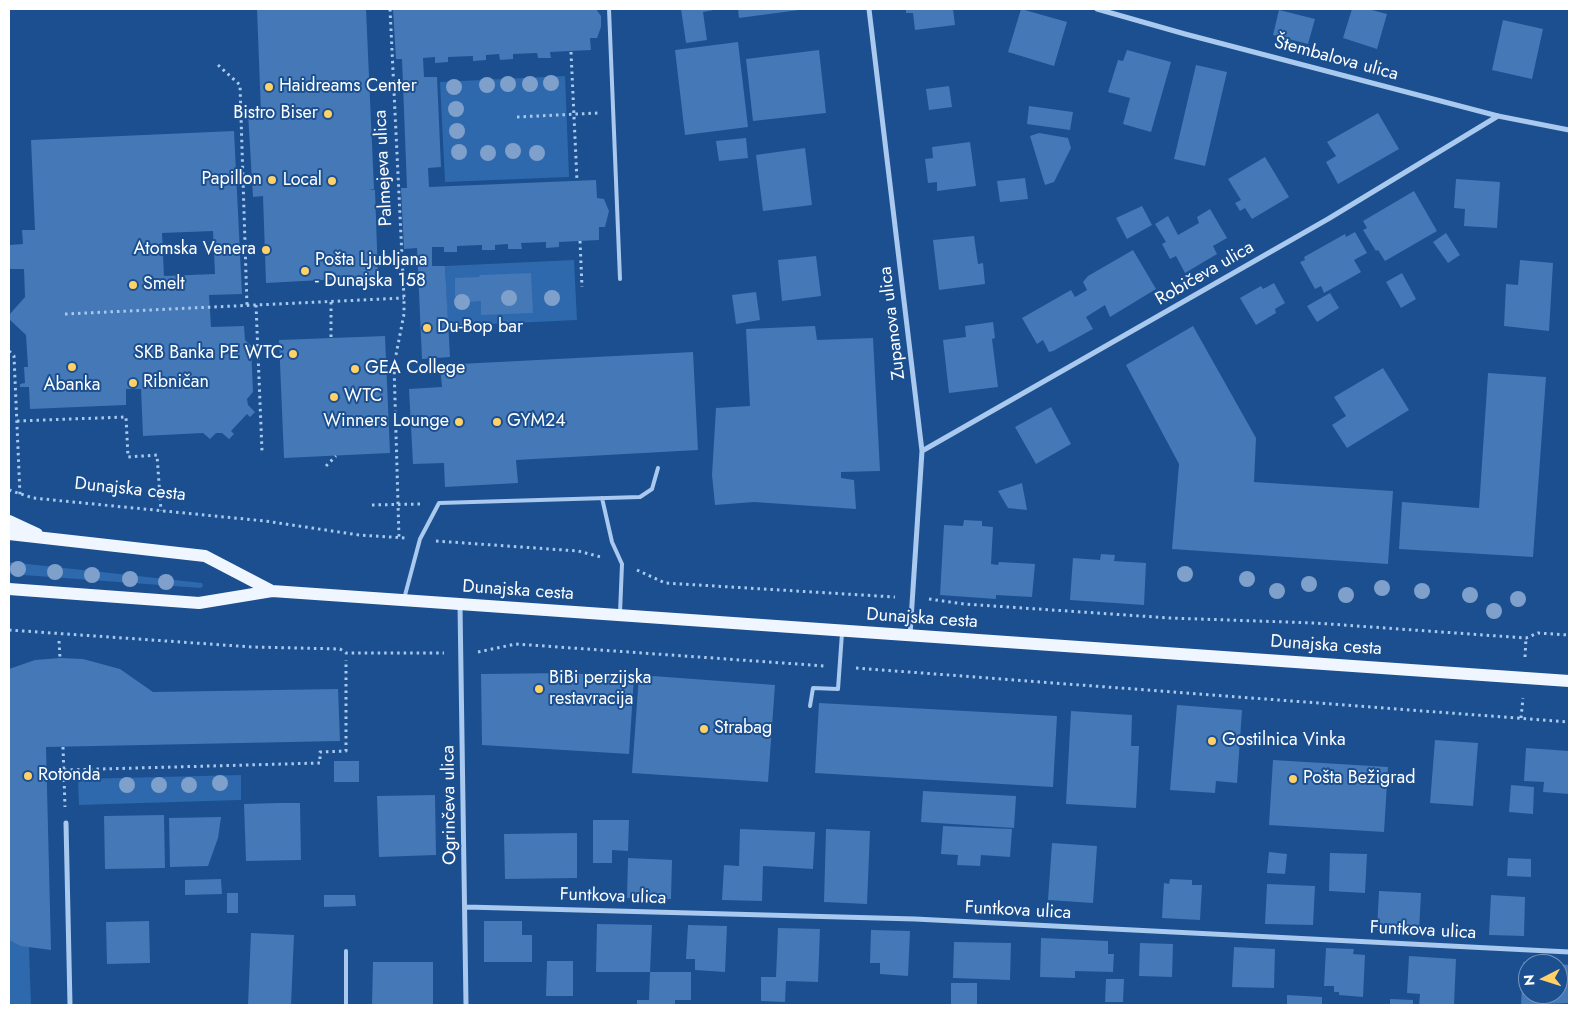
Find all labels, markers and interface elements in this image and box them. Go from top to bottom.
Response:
street label: Štembalova ulica [1272,32,1400,86]
place label: Haidreams Center [279,76,417,98]
marker: Haidreams Center [263,81,275,93]
place label: Bistro Biser [233,103,318,125]
marker: Bistro Biser [322,108,334,120]
street label: Palmejeva ulica [370,109,398,227]
place label: Papillon [202,169,262,191]
place label: Local [283,170,322,192]
marker: Papillon [266,174,278,186]
marker: Local [326,175,338,187]
street label: Robičeva ulica [1152,237,1258,311]
place label: Atomska Venera [133,239,256,261]
marker: Atomska Venera [260,244,272,256]
place label: Pošta Ljubljana - Dunajska 158 [315,250,427,292]
marker: Pošta Ljubljana - Dunajska 158 [299,265,311,277]
street label: Zupanova ulica [875,265,911,381]
place label: Smelt [143,274,185,296]
marker: Smelt [127,279,139,291]
place label: Du-Bop bar [437,317,523,339]
marker: Du-Bop bar [421,322,433,334]
place label: SKB Banka PE WTC [134,343,283,365]
marker: SKB Banka PE WTC [287,348,299,360]
place label: GEA College [365,358,465,380]
marker: Abanka [66,361,78,373]
marker: GEA College [349,363,361,375]
place label: Ribničan [143,372,209,394]
place label: Abanka [44,375,100,397]
marker: Ribničan [127,377,139,389]
place label: WTC [344,386,382,408]
marker: WTC [328,391,340,403]
place label: Winners Lounge [323,411,449,433]
place label: GYM24 [507,411,566,433]
marker: Winners Lounge [453,416,465,428]
marker: GYM24 [491,416,503,428]
street label: Dunajska cesta [73,473,187,507]
street label: Dunajska cesta [462,576,574,606]
street label: Dunajska cesta [866,604,978,634]
street label: Dunajska cesta [1270,631,1382,661]
place label: BiBi perzijska restavracija [549,668,651,711]
marker: BiBi perzijska restavracija [533,683,545,695]
place label: Strabag [714,718,772,740]
marker: Strabag [698,723,710,735]
place label: Gostilnica Vinka [1222,730,1346,752]
marker: Gostilnica Vinka [1206,735,1218,747]
street label: Ogrinčeva ulica [438,745,462,865]
place label: Rotonda [38,765,100,787]
place label: Pošta Bežigrad [1303,768,1415,790]
marker: Rotonda [22,770,34,782]
marker: Pošta Bežigrad [1287,773,1299,785]
street label: Funtkova ulica [559,884,667,910]
street label: Funtkova ulica [964,897,1072,925]
street label: Funtkova ulica [1369,917,1477,945]
north arrow [1518,954,1568,1004]
text: N [1519,974,1540,987]

